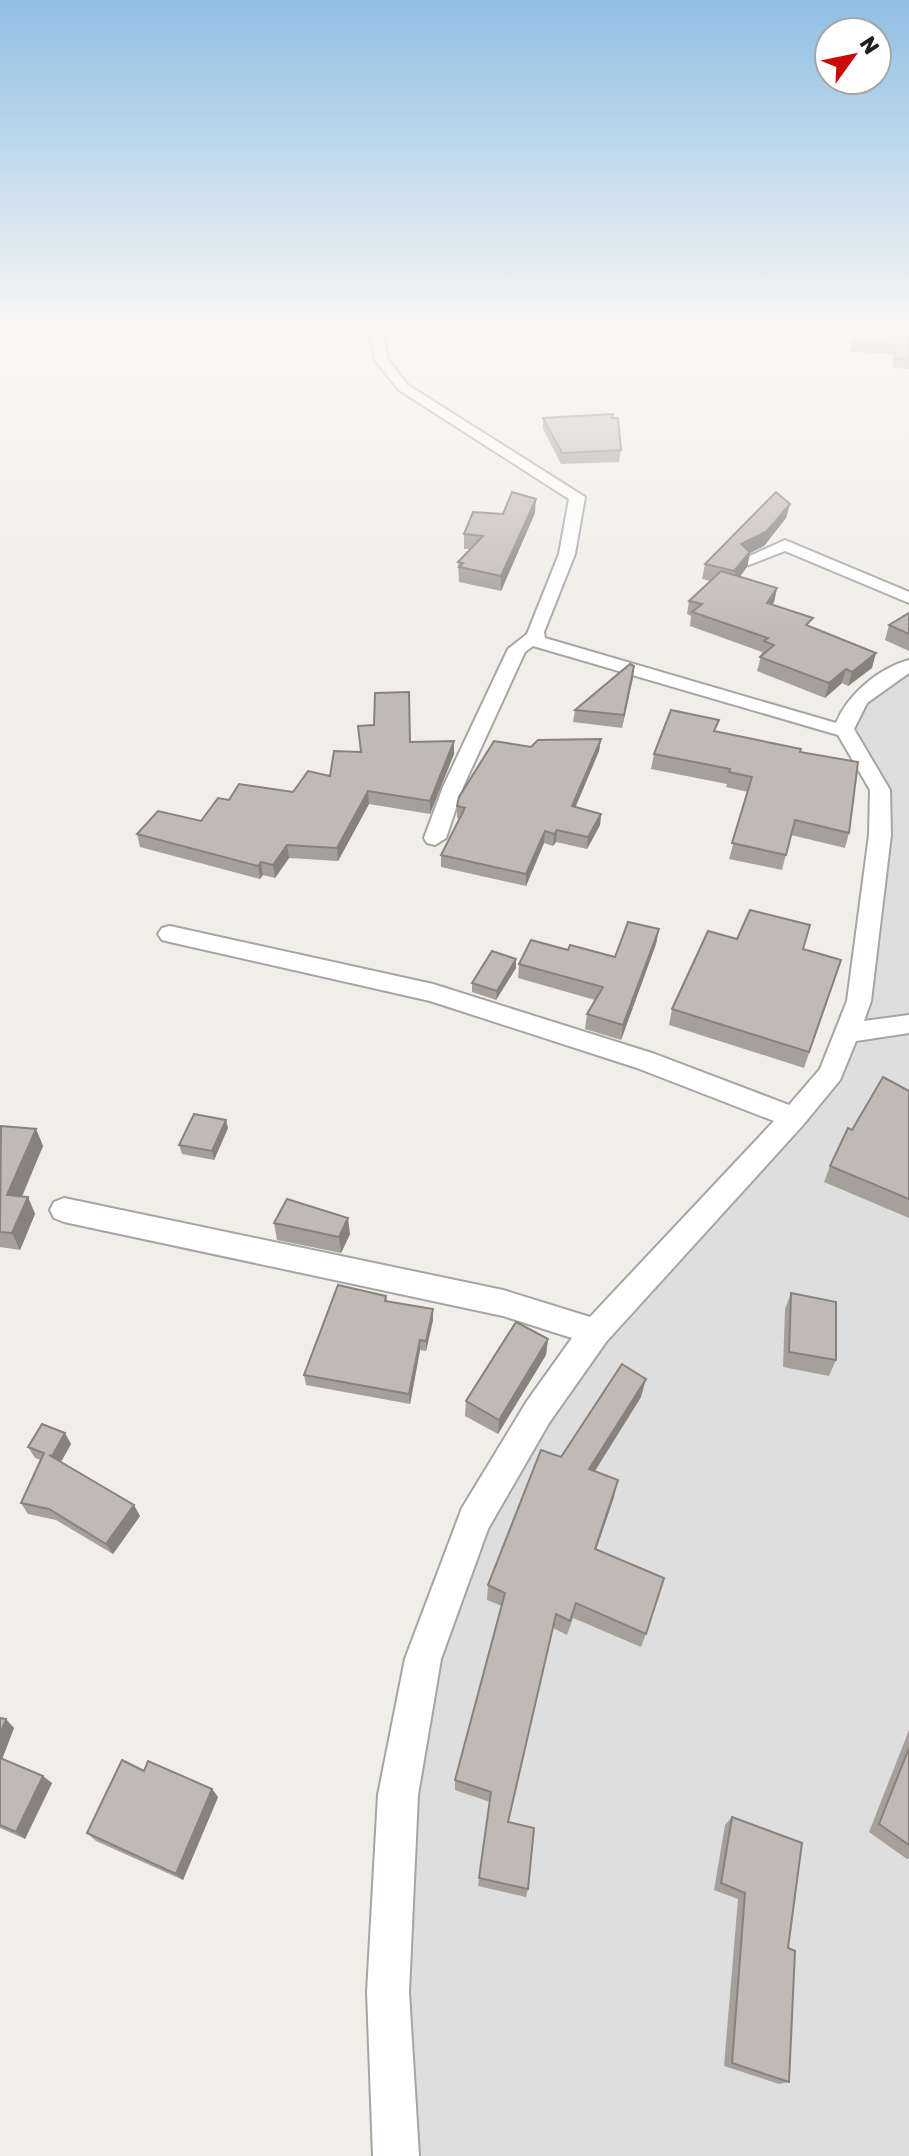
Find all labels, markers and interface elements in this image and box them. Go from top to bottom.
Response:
north arrow [813,16,893,96]
text: N [854,31,885,59]

